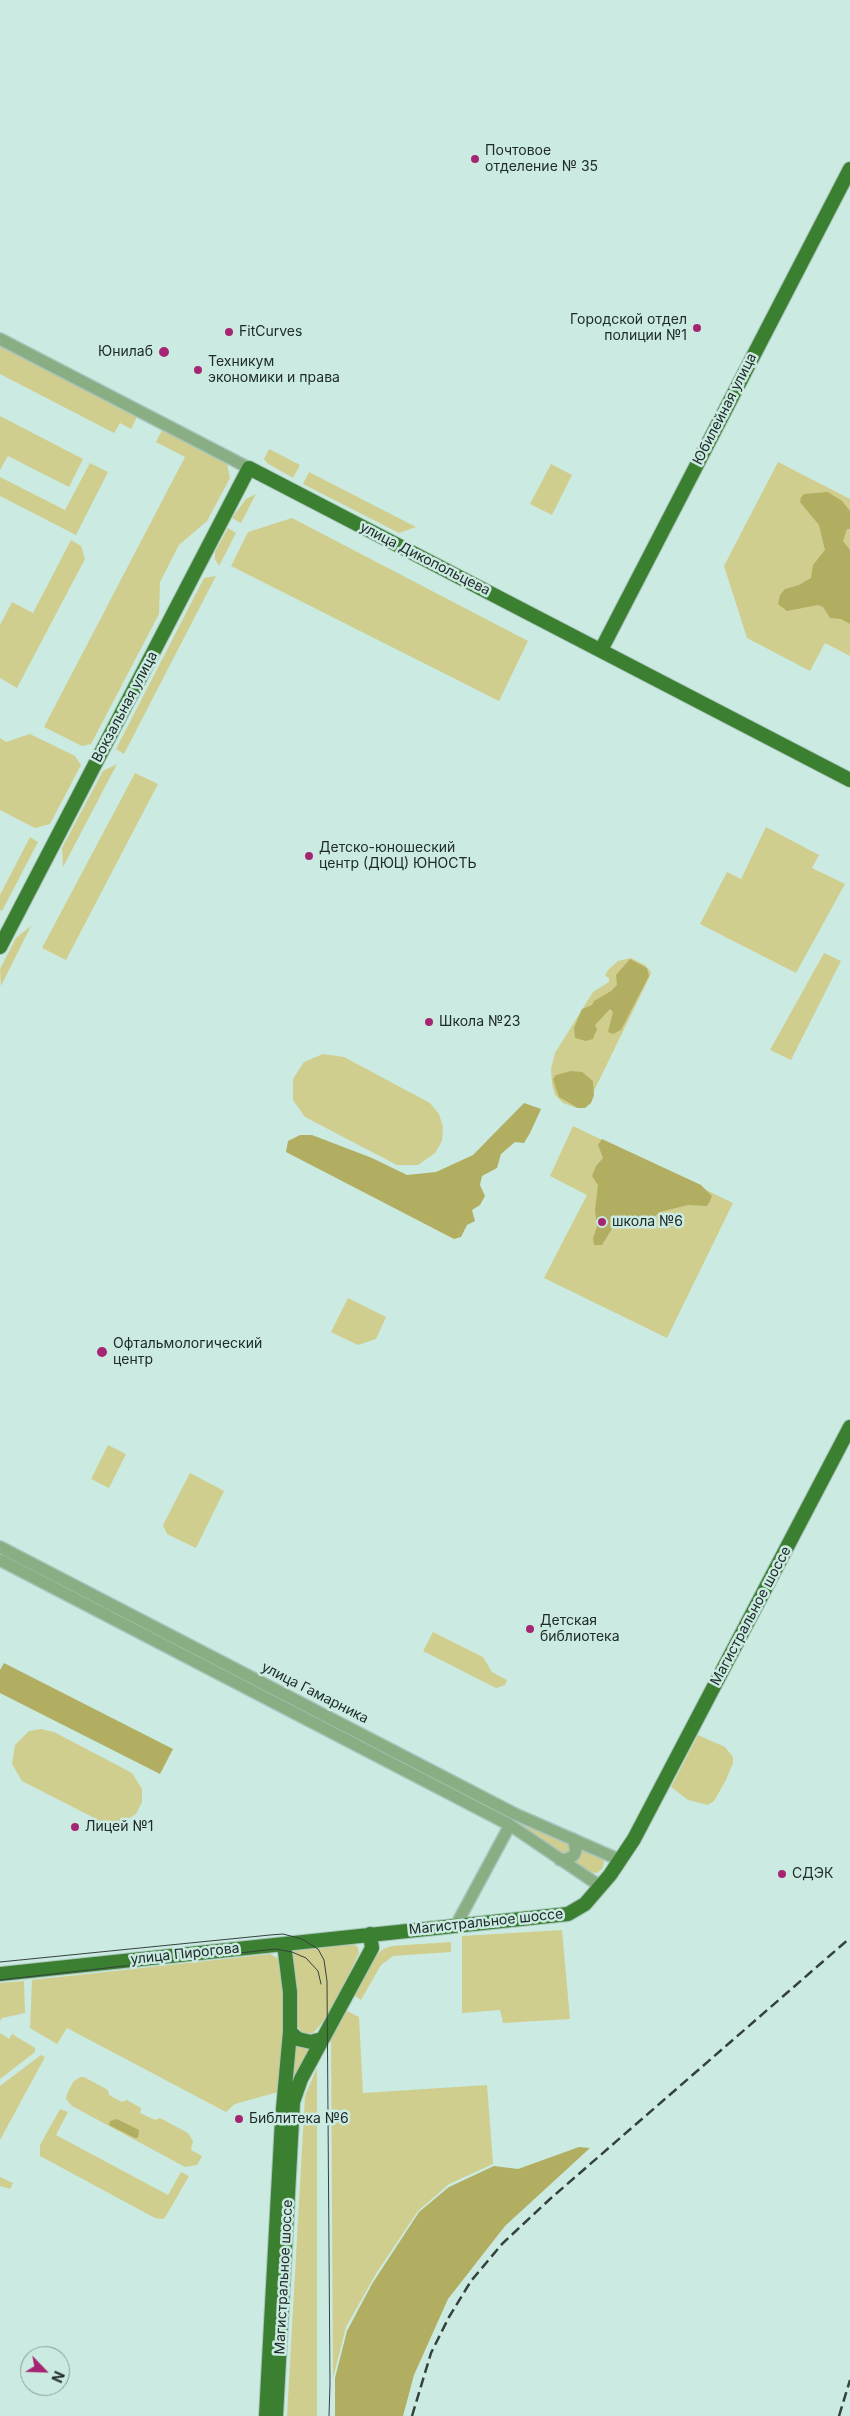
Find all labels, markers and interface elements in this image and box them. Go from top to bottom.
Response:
place label: Почтовое отделение № 35 [485,143,598,176]
marker: Почтовое отделение № 35 [469,153,481,165]
place label: Городской отдел полиции №1 [570,312,687,344]
marker: Городской отдел полиции №1 [691,322,703,334]
place label: FitCurves [239,324,302,340]
marker: FitCurves [223,326,235,338]
place label: Юнилаб [98,344,153,360]
marker: Юнилаб [157,345,171,359]
street label: Юбилейная улица [690,350,760,468]
place label: Техникум экономики и права [208,354,340,387]
marker: Техникум экономики и права [192,364,204,376]
street label: улица Дикопольцева [357,519,493,599]
street label: Вокзальная улица [89,649,161,765]
place label: Детско-юношеский центр (ДЮЦ) ЮНОСТЬ [319,840,477,872]
marker: Детско-юношеский центр (ДЮЦ) ЮНОСТЬ [303,850,315,862]
place label: Школа №23 [439,1014,520,1030]
marker: Школа №23 [423,1016,435,1028]
place label: школа №6 [612,1214,683,1230]
marker: школа №6 [596,1216,608,1228]
place label: Офтальмологический центр [113,1336,262,1368]
marker: Офтальмологический центр [95,1345,109,1359]
street label: Магистральное шоссе [707,1544,795,1688]
place label: Детская библиотека [540,1613,619,1645]
marker: Детская библиотека [524,1623,536,1635]
street label: улица Гамарника [259,1659,371,1727]
place label: Лицей №1 [85,1819,153,1835]
marker: Лицей №1 [69,1821,81,1833]
place label: СДЭК [792,1866,833,1882]
marker: СДЭК [776,1868,788,1880]
street label: Магистральное шоссе [408,1906,564,1938]
street label: улица Пирогова [130,1940,240,1968]
place label: Библитека №6 [249,2111,349,2127]
marker: Библитека №6 [233,2113,245,2125]
street label: Магистральное шоссе [272,2199,296,2355]
north arrow [20,2346,70,2396]
text: N [48,2369,68,2385]

